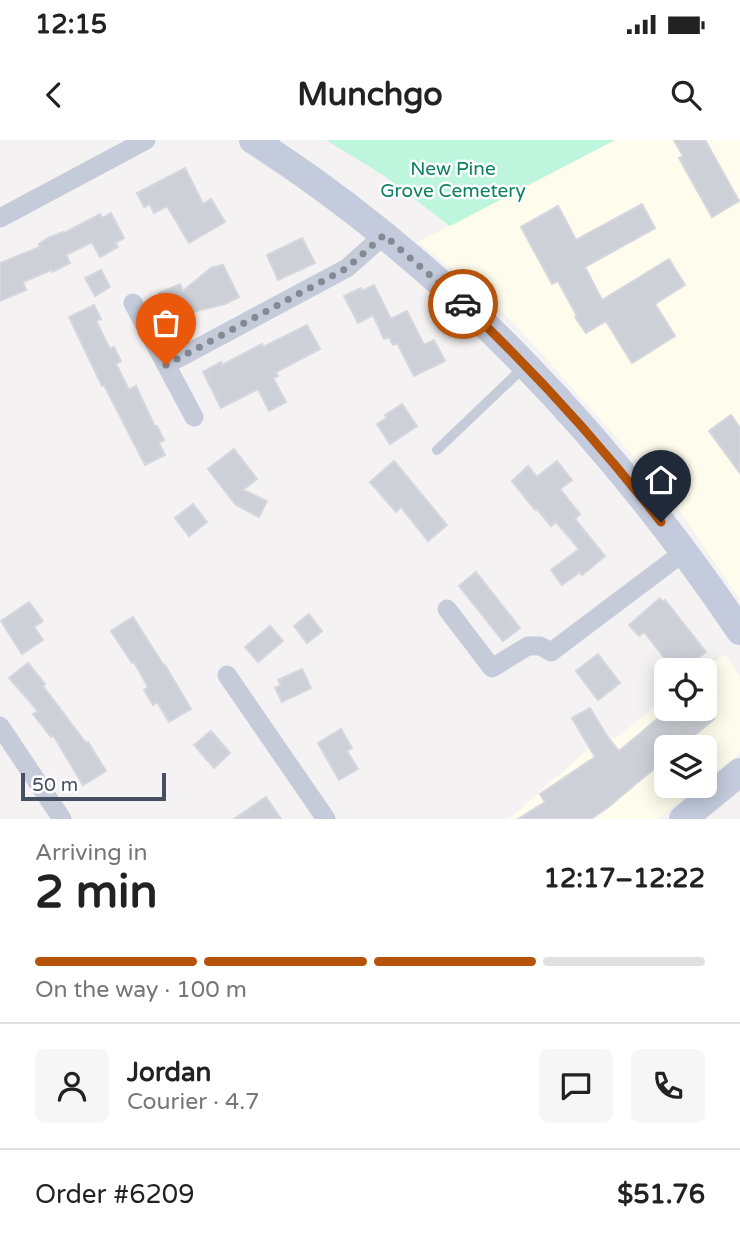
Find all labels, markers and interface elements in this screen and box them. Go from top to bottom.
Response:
text: 12:15 [35,9,107,40]
icon: back [35,76,73,114]
text: Munchgo [297,76,443,114]
icon: search [667,76,705,114]
park label: New Pine Grove Cemetery [380,158,526,202]
courier [428,269,498,339]
icon: car [444,285,482,323]
pin [136,293,196,365]
icon: bag [147,304,185,342]
pin [631,450,691,522]
icon: home [642,461,680,499]
map controls [654,658,717,798]
button: locate [654,658,717,721]
button: layers [654,735,717,798]
scale bar [21,770,166,802]
text: 50 m [32,774,78,796]
text: Arriving in [35,839,148,867]
text: 12:17–12:22 [544,863,705,894]
text: 2 min [35,865,158,920]
text: On the way · 100 m [35,976,247,1004]
button: person [35,1049,109,1123]
button: chat [539,1049,613,1123]
button: phone [631,1049,705,1123]
text: Jordan [127,1057,211,1088]
text: Courier · 4.7 [127,1088,260,1116]
text: Order #6209 [35,1179,195,1210]
text: $51.76 [617,1179,705,1210]

